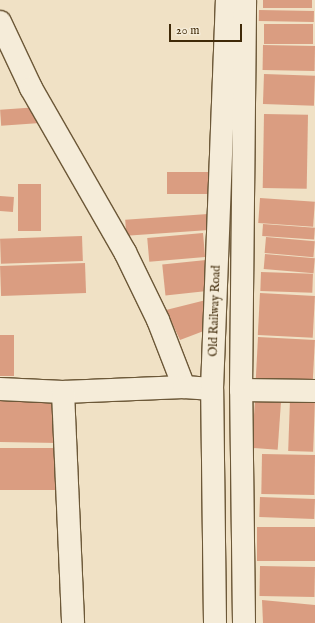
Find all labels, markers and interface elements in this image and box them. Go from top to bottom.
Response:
scale bar [171,16,244,42]
text: 20 m [176,23,199,38]
street label: Old Railway Road [206,265,224,357]

